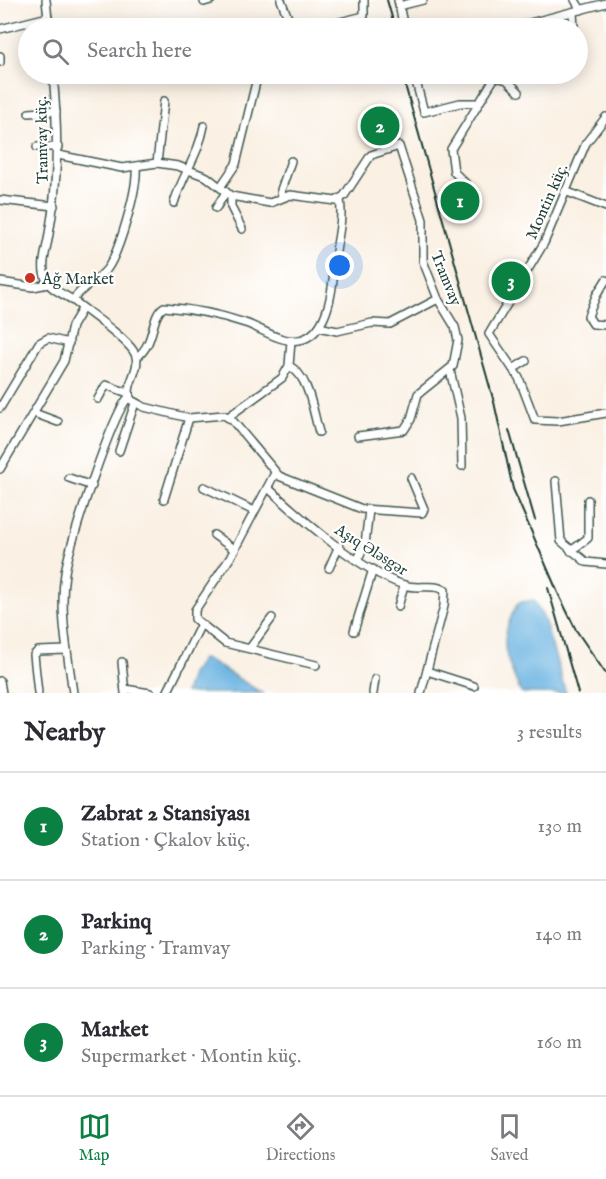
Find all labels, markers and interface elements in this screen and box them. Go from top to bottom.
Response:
search box [18,18,588,84]
icon: search [39,35,72,68]
text: Search here [87,37,192,65]
street label: Tramvay küç. [32,96,54,184]
pin: 2 [360,104,400,148]
street label: Montin küç. [522,161,573,243]
pin: 1 [440,178,480,224]
street label: Tramvay [425,249,465,309]
your location [325,251,354,280]
pin: 3 [492,258,530,304]
place label: Ağ Market [41,270,115,290]
marker: Ağ Market [23,271,37,285]
street label: Aşıq Ələsgər [330,520,411,581]
text: Nearby [24,716,105,749]
text: 3 results [517,720,582,745]
text: Zabrat 2 Stansiyası [81,800,250,828]
text: 1 [40,814,47,839]
text: 130 m [537,814,582,839]
text: Station · Çkalov küç. [81,828,250,853]
text: Parkinq [81,908,151,936]
text: 2 [39,922,48,947]
text: 140 m [535,922,582,947]
text: Parking · Tramvay [81,936,230,961]
text: Market [81,1016,148,1044]
text: 3 [40,1030,47,1055]
text: 160 m [536,1030,582,1055]
text: Supermarket · Montin küç. [81,1044,301,1069]
tab: Map [78,1110,111,1166]
tab: Directions [266,1110,335,1166]
tab: Saved [491,1110,528,1166]

